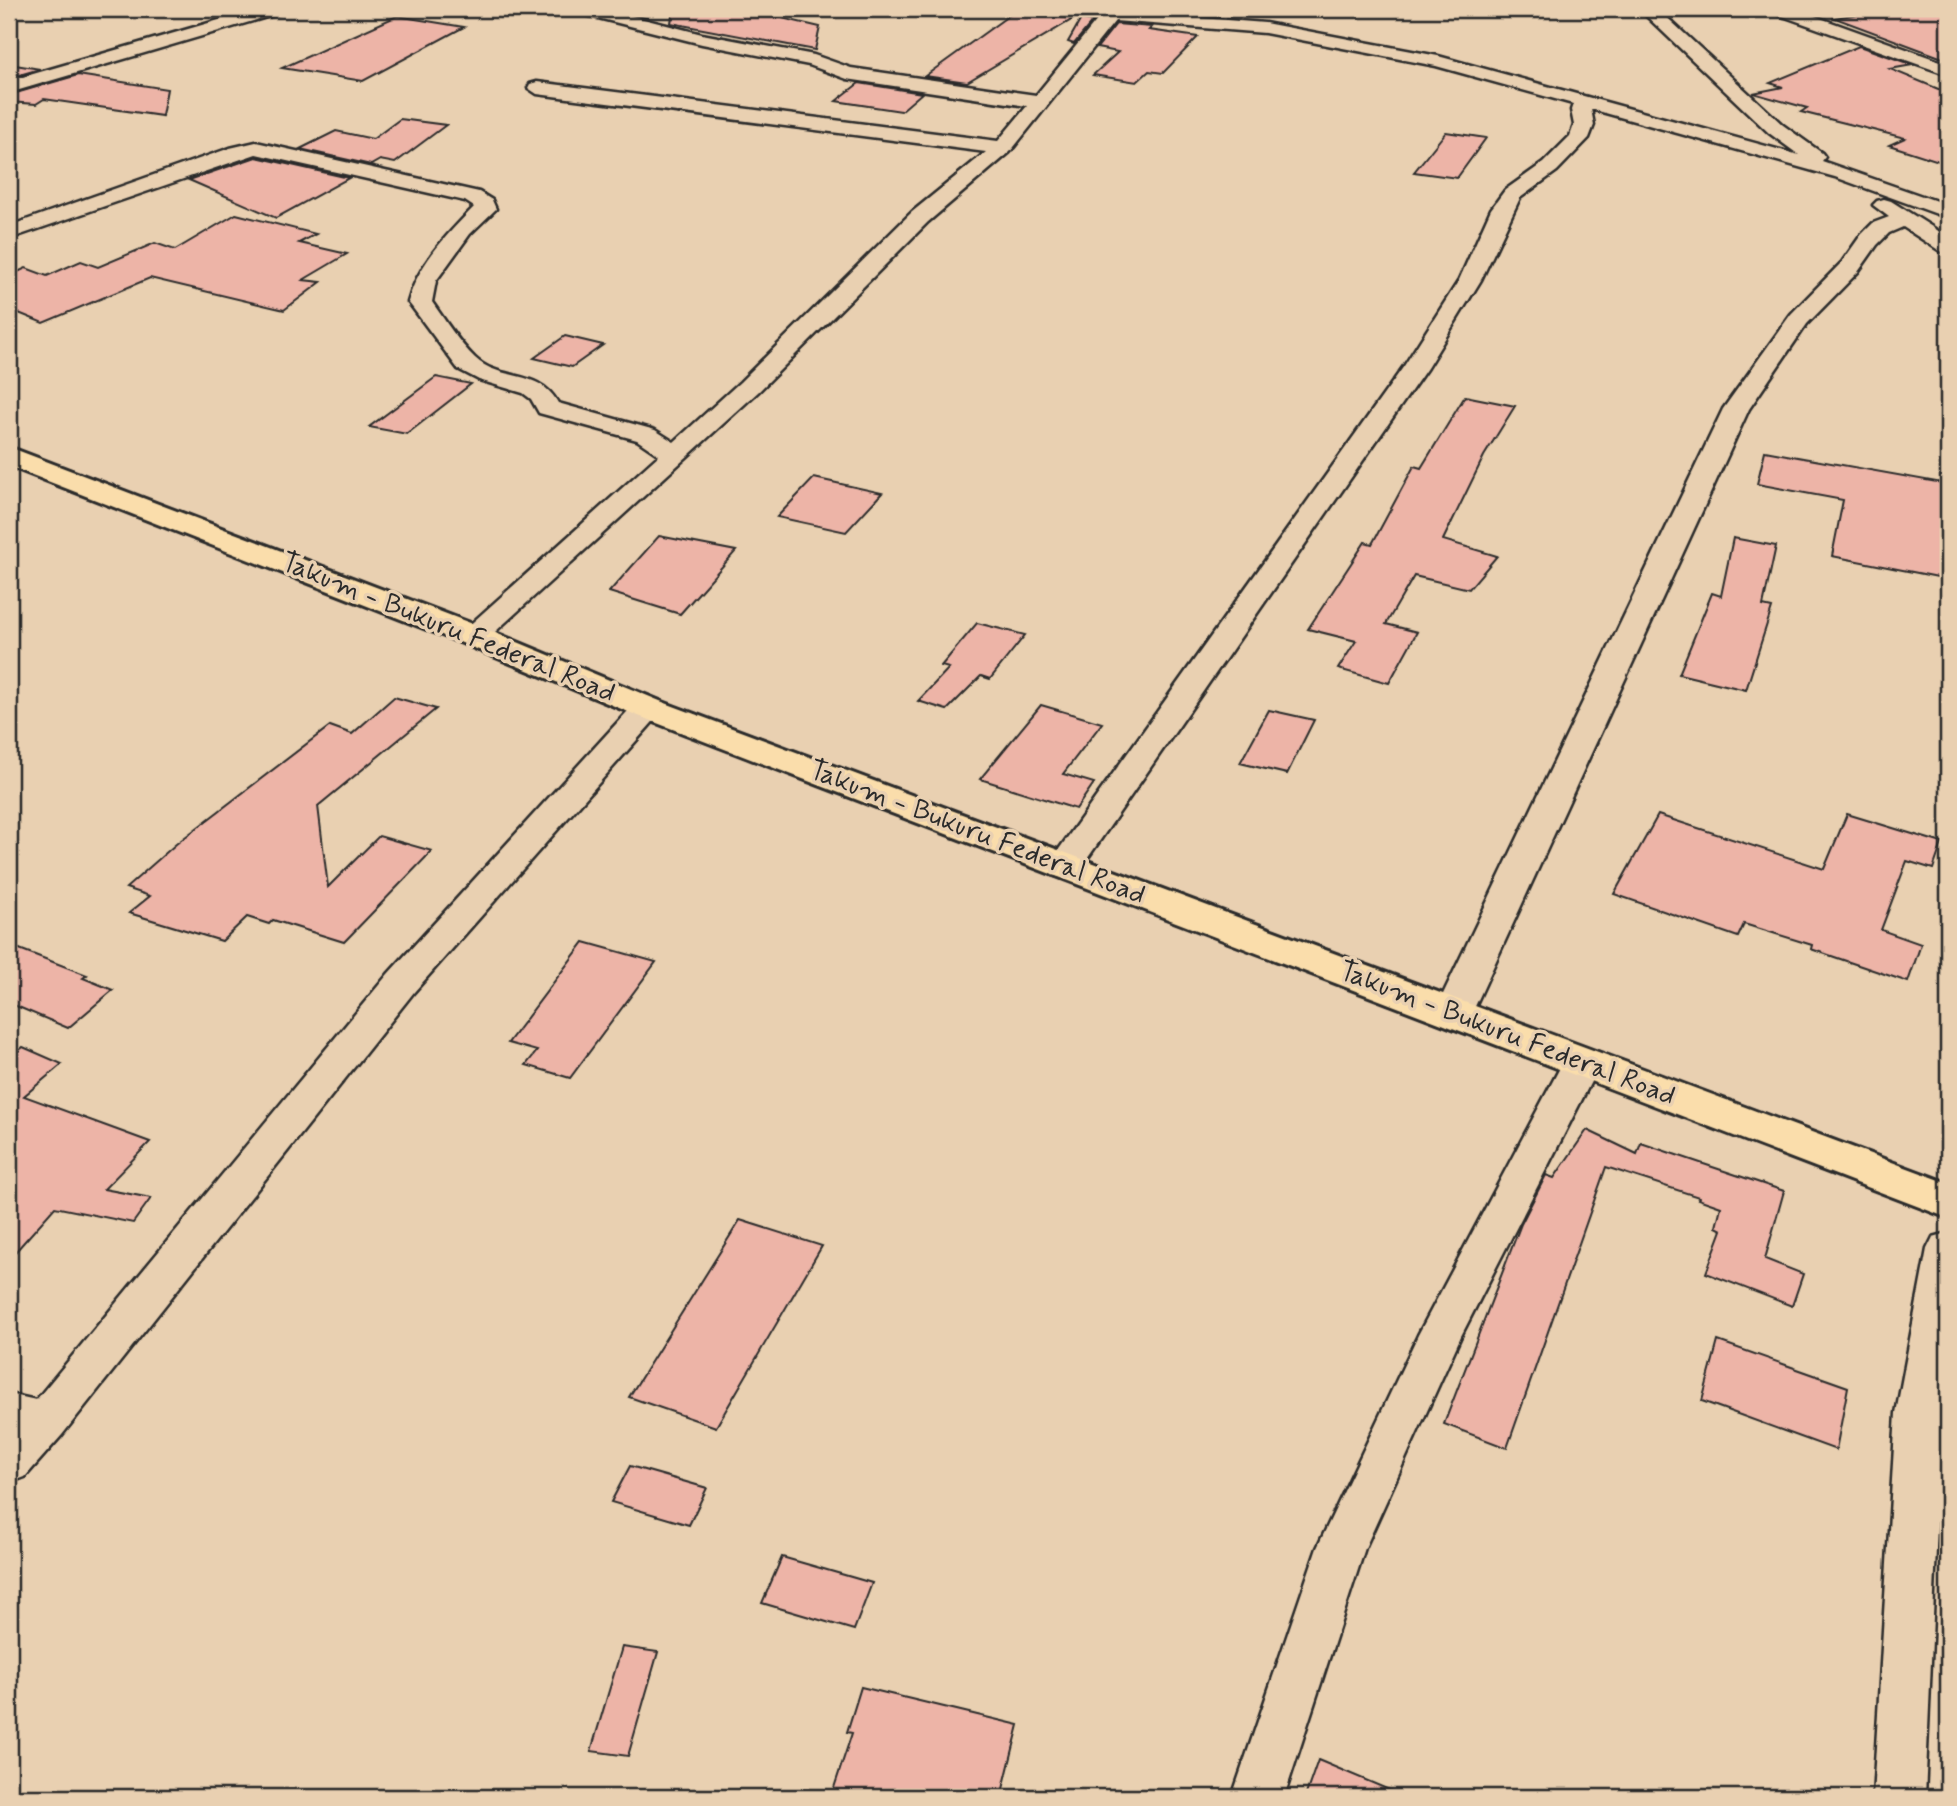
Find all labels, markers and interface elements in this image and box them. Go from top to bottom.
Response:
street label: Takum - Bukuru Federal Road [275,544,621,712]
street label: Takum - Bukuru Federal Road [804,752,1150,914]
street label: Takum - Bukuru Federal Road [1334,953,1680,1115]

